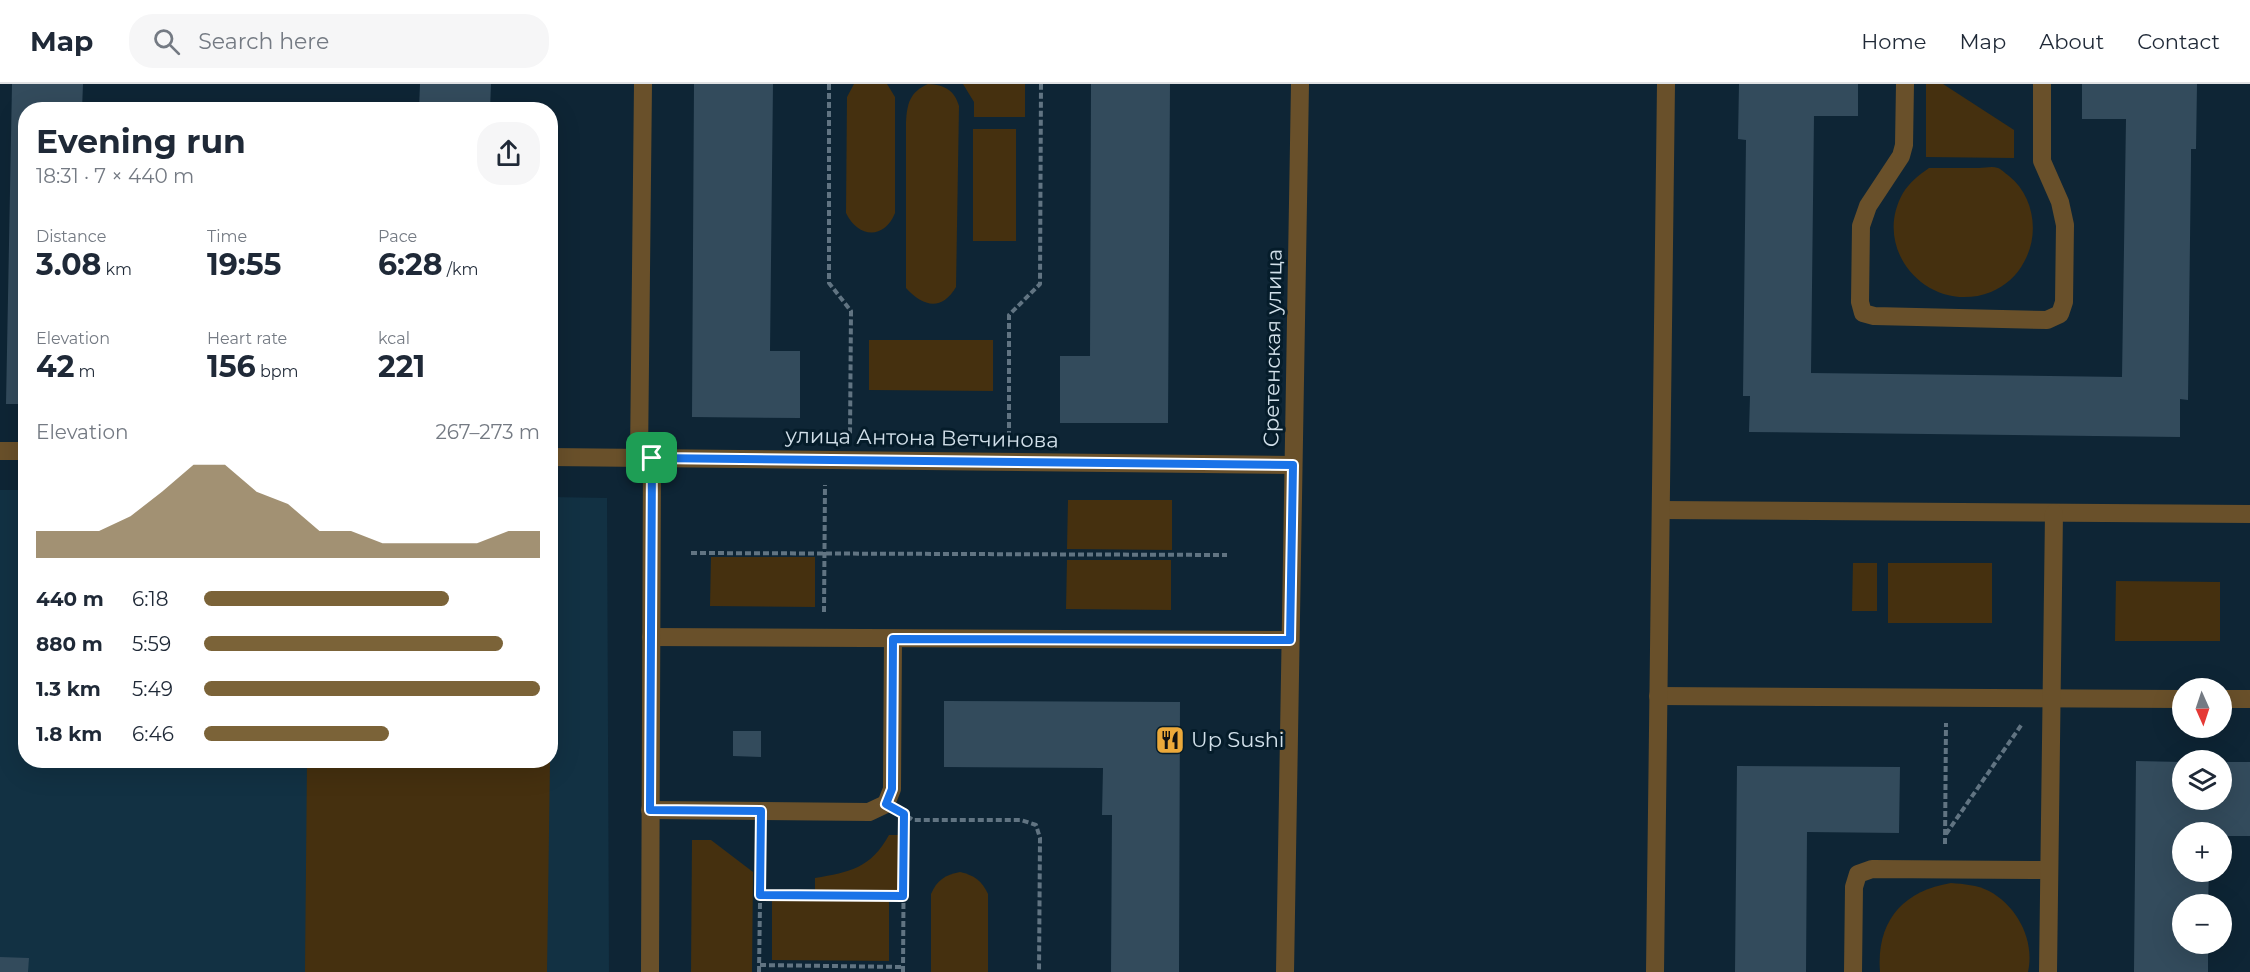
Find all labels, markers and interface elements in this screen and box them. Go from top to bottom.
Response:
search box [129,14,549,68]
text: Map [30,24,93,58]
icon: search [150,25,183,58]
text: Search here [198,28,329,55]
text: Home [1861,29,1926,54]
text: Map [1959,29,2006,54]
text: About [2039,29,2104,54]
text: Contact [2137,29,2220,54]
text: Evening run [36,121,246,161]
button: share [477,122,540,185]
text: 18:31 · 7 × 440 m [36,164,194,188]
text: Distance [36,227,106,246]
text: Time [207,227,247,246]
text: Pace [378,227,417,246]
text: 3.08 [36,246,101,283]
text: 19:55 [207,246,281,283]
text: 6:28 [378,246,442,283]
street label: Сретенская улица [1258,249,1287,447]
text: km [101,260,132,279]
text: /km [442,260,479,279]
text: Elevation [36,329,110,348]
text: Heart rate [207,329,287,348]
text: kcal [378,329,410,348]
text: 42 [36,348,74,385]
text: 156 [207,348,256,385]
text: 221 [378,348,425,385]
text: m [74,362,96,381]
text: bpm [256,362,299,381]
text: Elevation [36,420,128,444]
text: 267–273 m [435,420,540,444]
street label: улица Антона Ветчинова [784,423,1059,452]
pin [626,432,677,483]
icon: arrive [635,441,668,474]
text: 440 m [36,587,104,611]
text: 6:18 [132,587,168,611]
text: 880 m [36,632,103,656]
text: 5:59 [132,632,171,656]
text: 1.3 km [36,677,101,701]
text: 5:49 [132,677,173,701]
north arrow [2172,678,2232,738]
map controls [2172,678,2232,954]
text: 1.8 km [36,722,102,746]
text: 6:46 [132,722,174,746]
restaurant icon: Up Sushi [1154,724,1186,756]
place label: Up Sushi [1191,727,1285,752]
button: layers [2172,750,2232,810]
button: + [2172,822,2232,882]
button: − [2172,894,2232,954]

